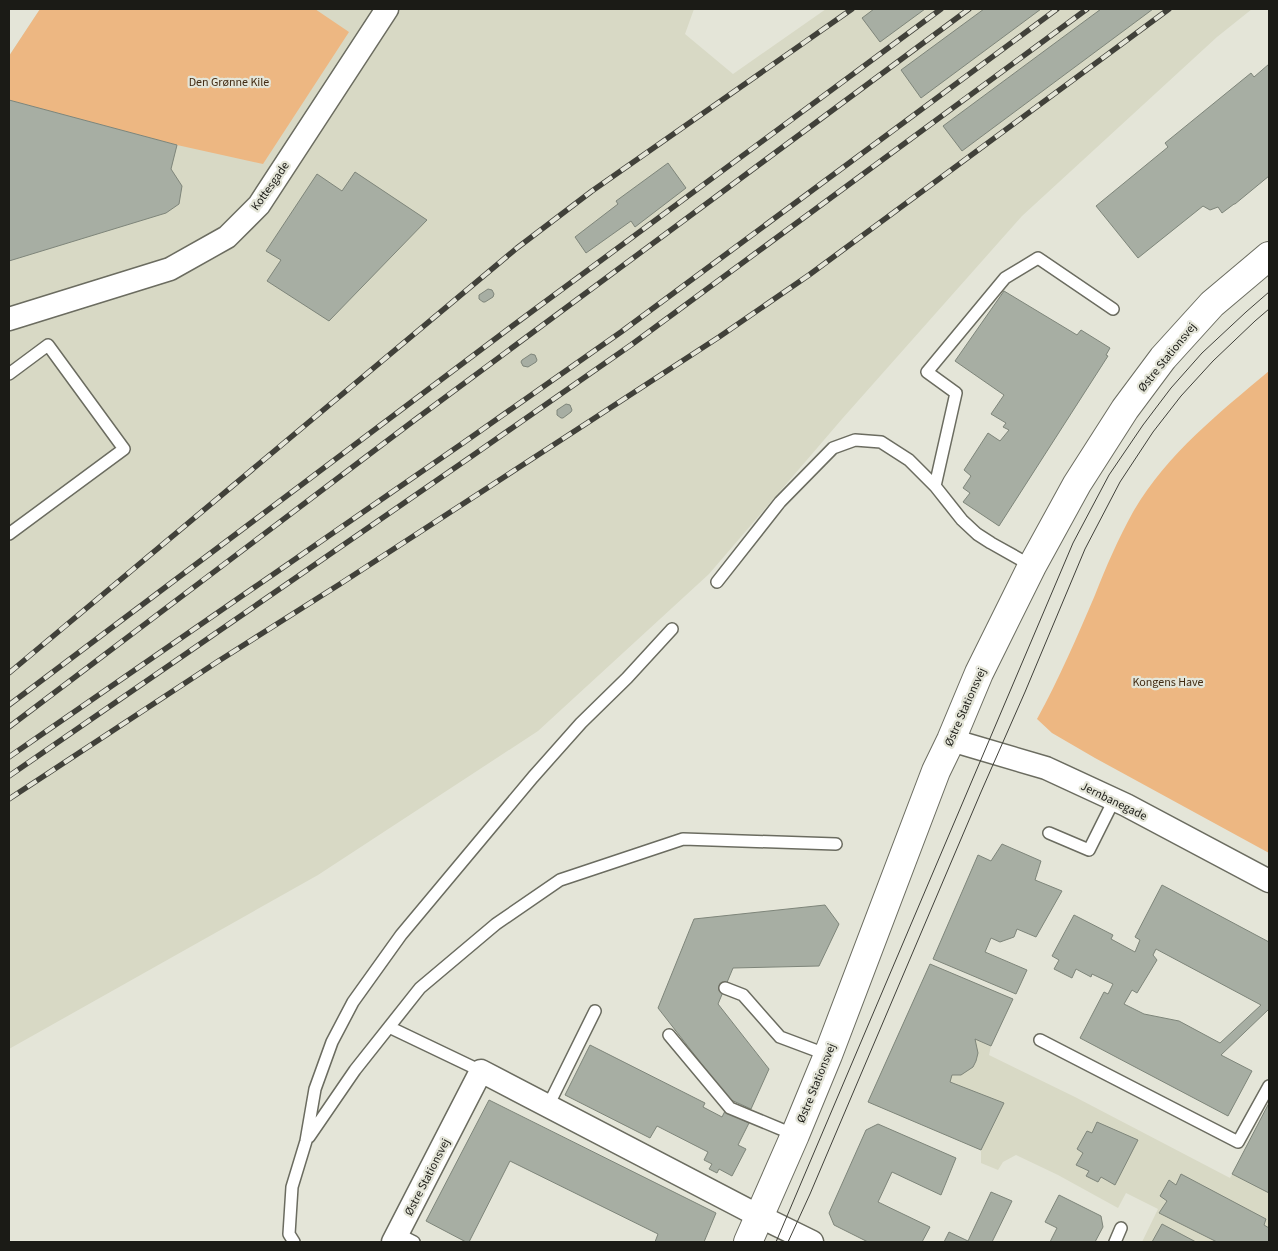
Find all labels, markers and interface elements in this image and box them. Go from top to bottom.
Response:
park label: Den Grønne Kile [189,74,269,91]
street label: Kottesgade [247,158,294,214]
street label: Østre Stationsvej [1134,319,1201,396]
street label: Østre Stationsvej [940,665,990,749]
park label: Kongens Have [1132,674,1204,691]
street label: Jernbanegade [1078,778,1150,825]
street label: Østre Stationsvej [793,1041,840,1126]
street label: Østre Stationsvej [401,1136,454,1219]

